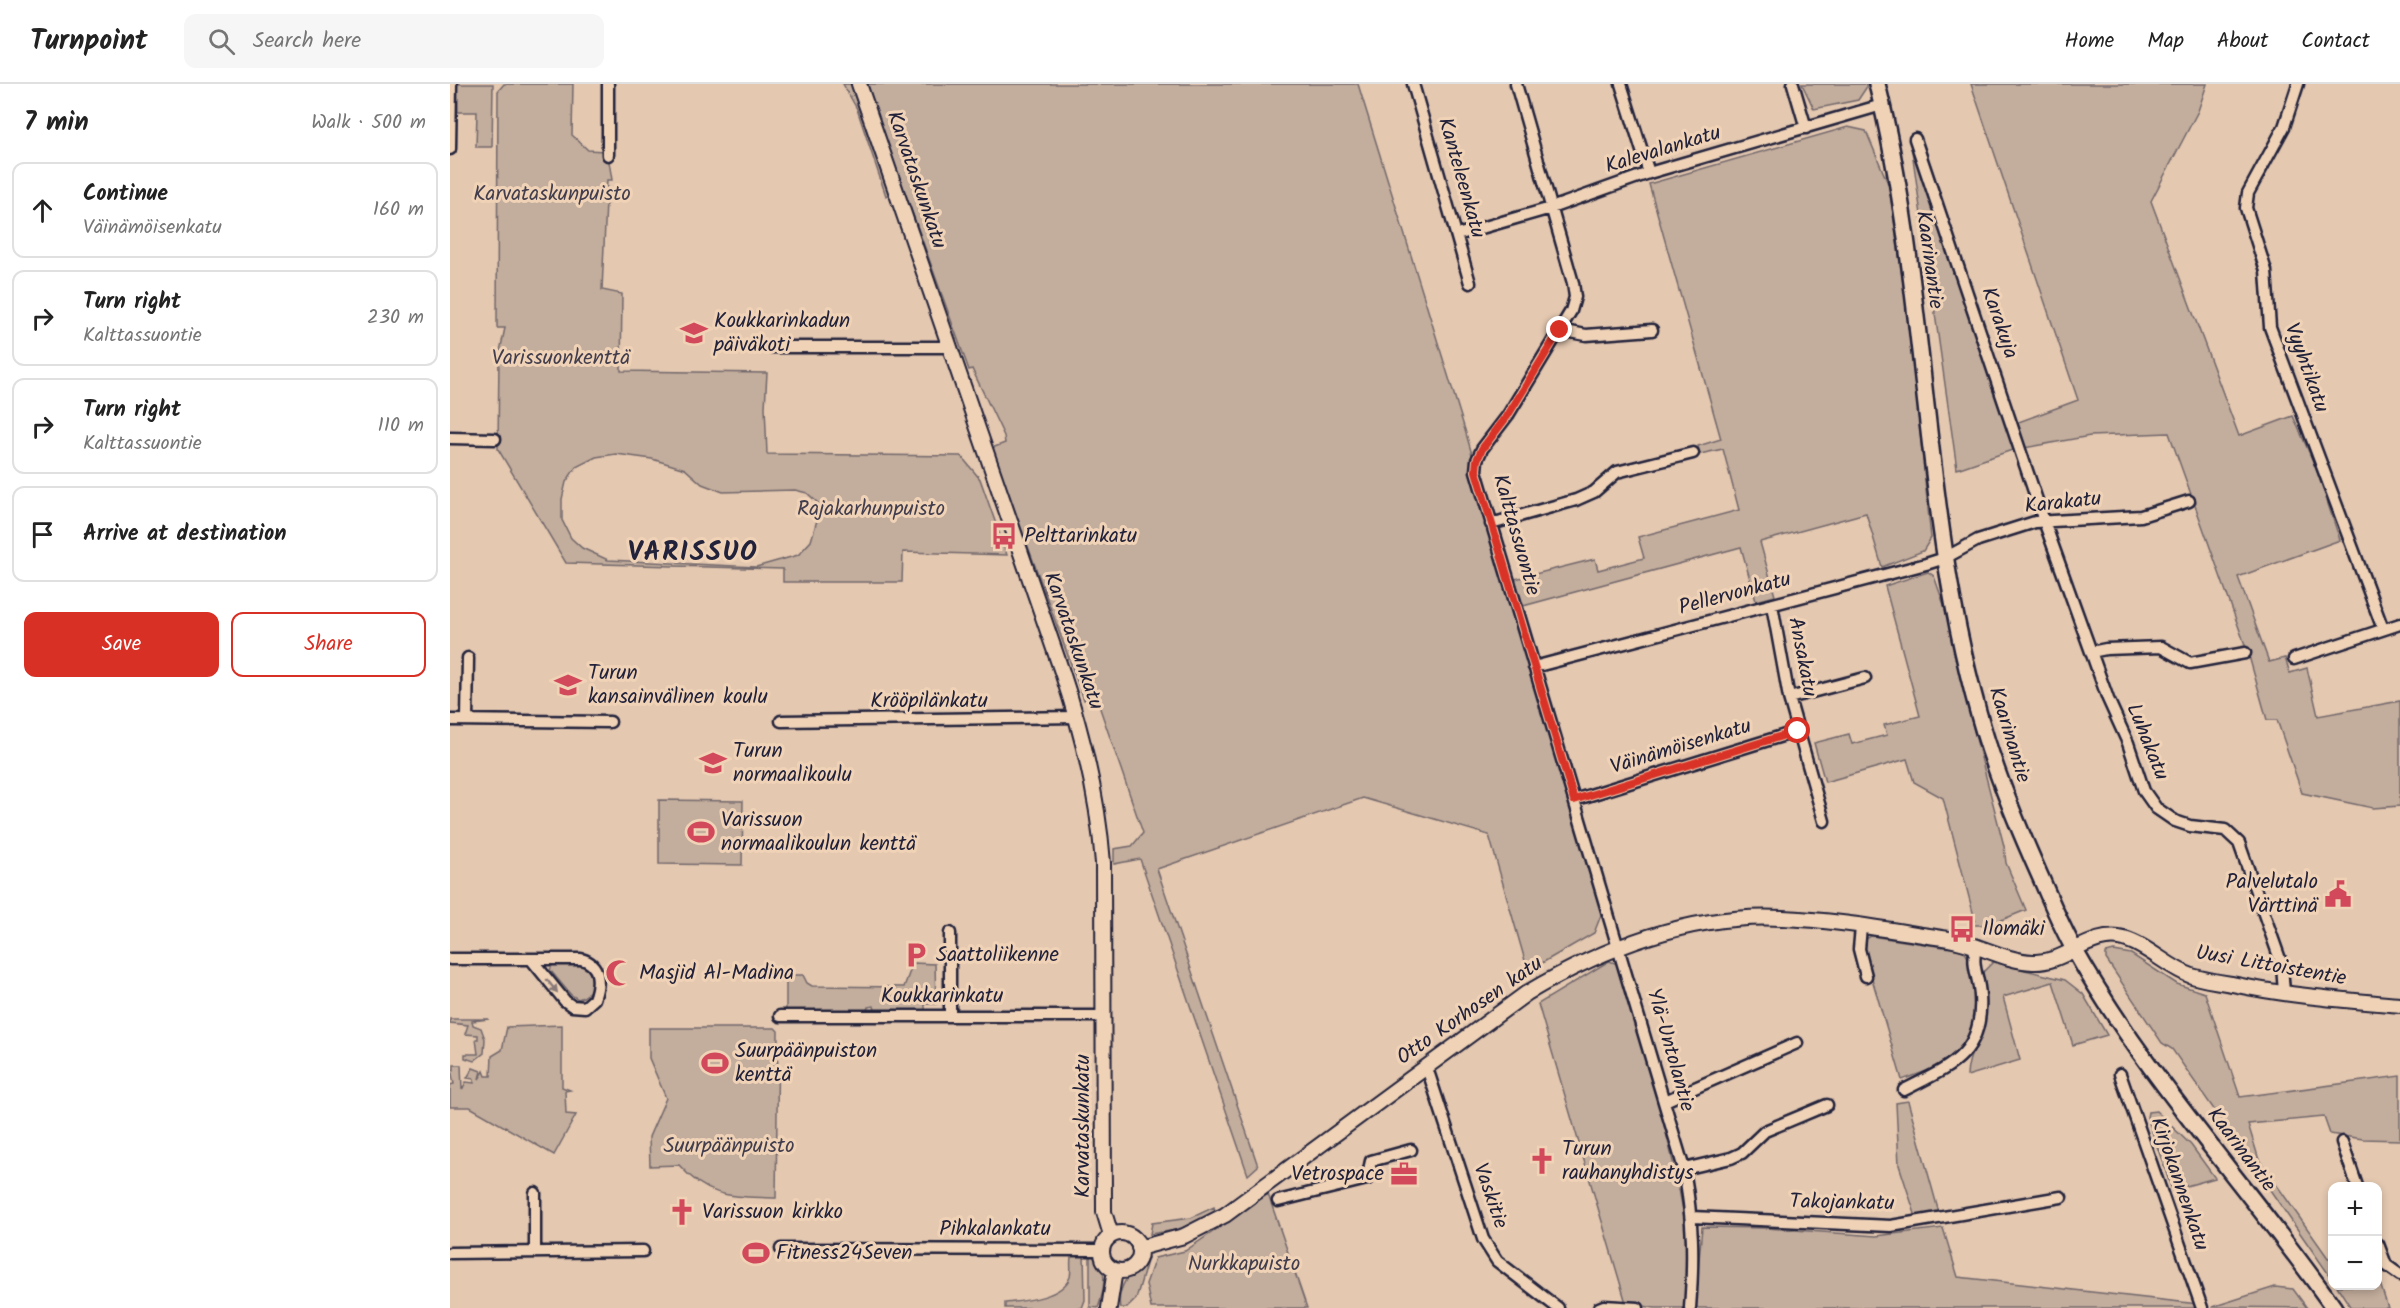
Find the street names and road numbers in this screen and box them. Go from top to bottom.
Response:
street label: Karvataskunkatu [877,107,955,253]
street label: Kanteleenkatu [1428,114,1494,242]
street label: Kalevalankatu [1601,117,1725,183]
street label: Kaarinantie [1906,209,1952,312]
street label: Karakuja [1971,283,2027,363]
street label: Vyyhtikatu [2275,319,2337,417]
street label: Kalttassuontie [1483,470,1549,600]
street label: Karakatu [2023,483,2103,523]
street label: Pellervonkatu [1675,563,1795,625]
street label: Karvataskunkatu [1034,568,1112,714]
street label: Ansakatu [1778,614,1826,700]
street label: Kaarinantie [1979,683,2039,788]
street label: Krööpilänkatu [870,685,988,718]
street label: Luhakatu [2117,698,2177,786]
street label: Väinämöisenkatu [1606,710,1756,784]
street label: Uusi Littoistentie [2193,937,2350,996]
street label: Otto Korhosen katu [1390,948,1550,1074]
street label: Koukkarinkatu [881,980,1003,1013]
street label: Ylä-Untolantie [1637,984,1704,1116]
street label: Karvataskunkatu [1067,1054,1100,1198]
street label: Kaarinantie [2198,1101,2284,1200]
street label: Kirjokannenkatu [2141,1113,2217,1255]
street label: Vaskitie [1463,1159,1517,1234]
street label: Takojankatu [1789,1186,1895,1220]
street label: Pihkalankatu [939,1213,1051,1246]

